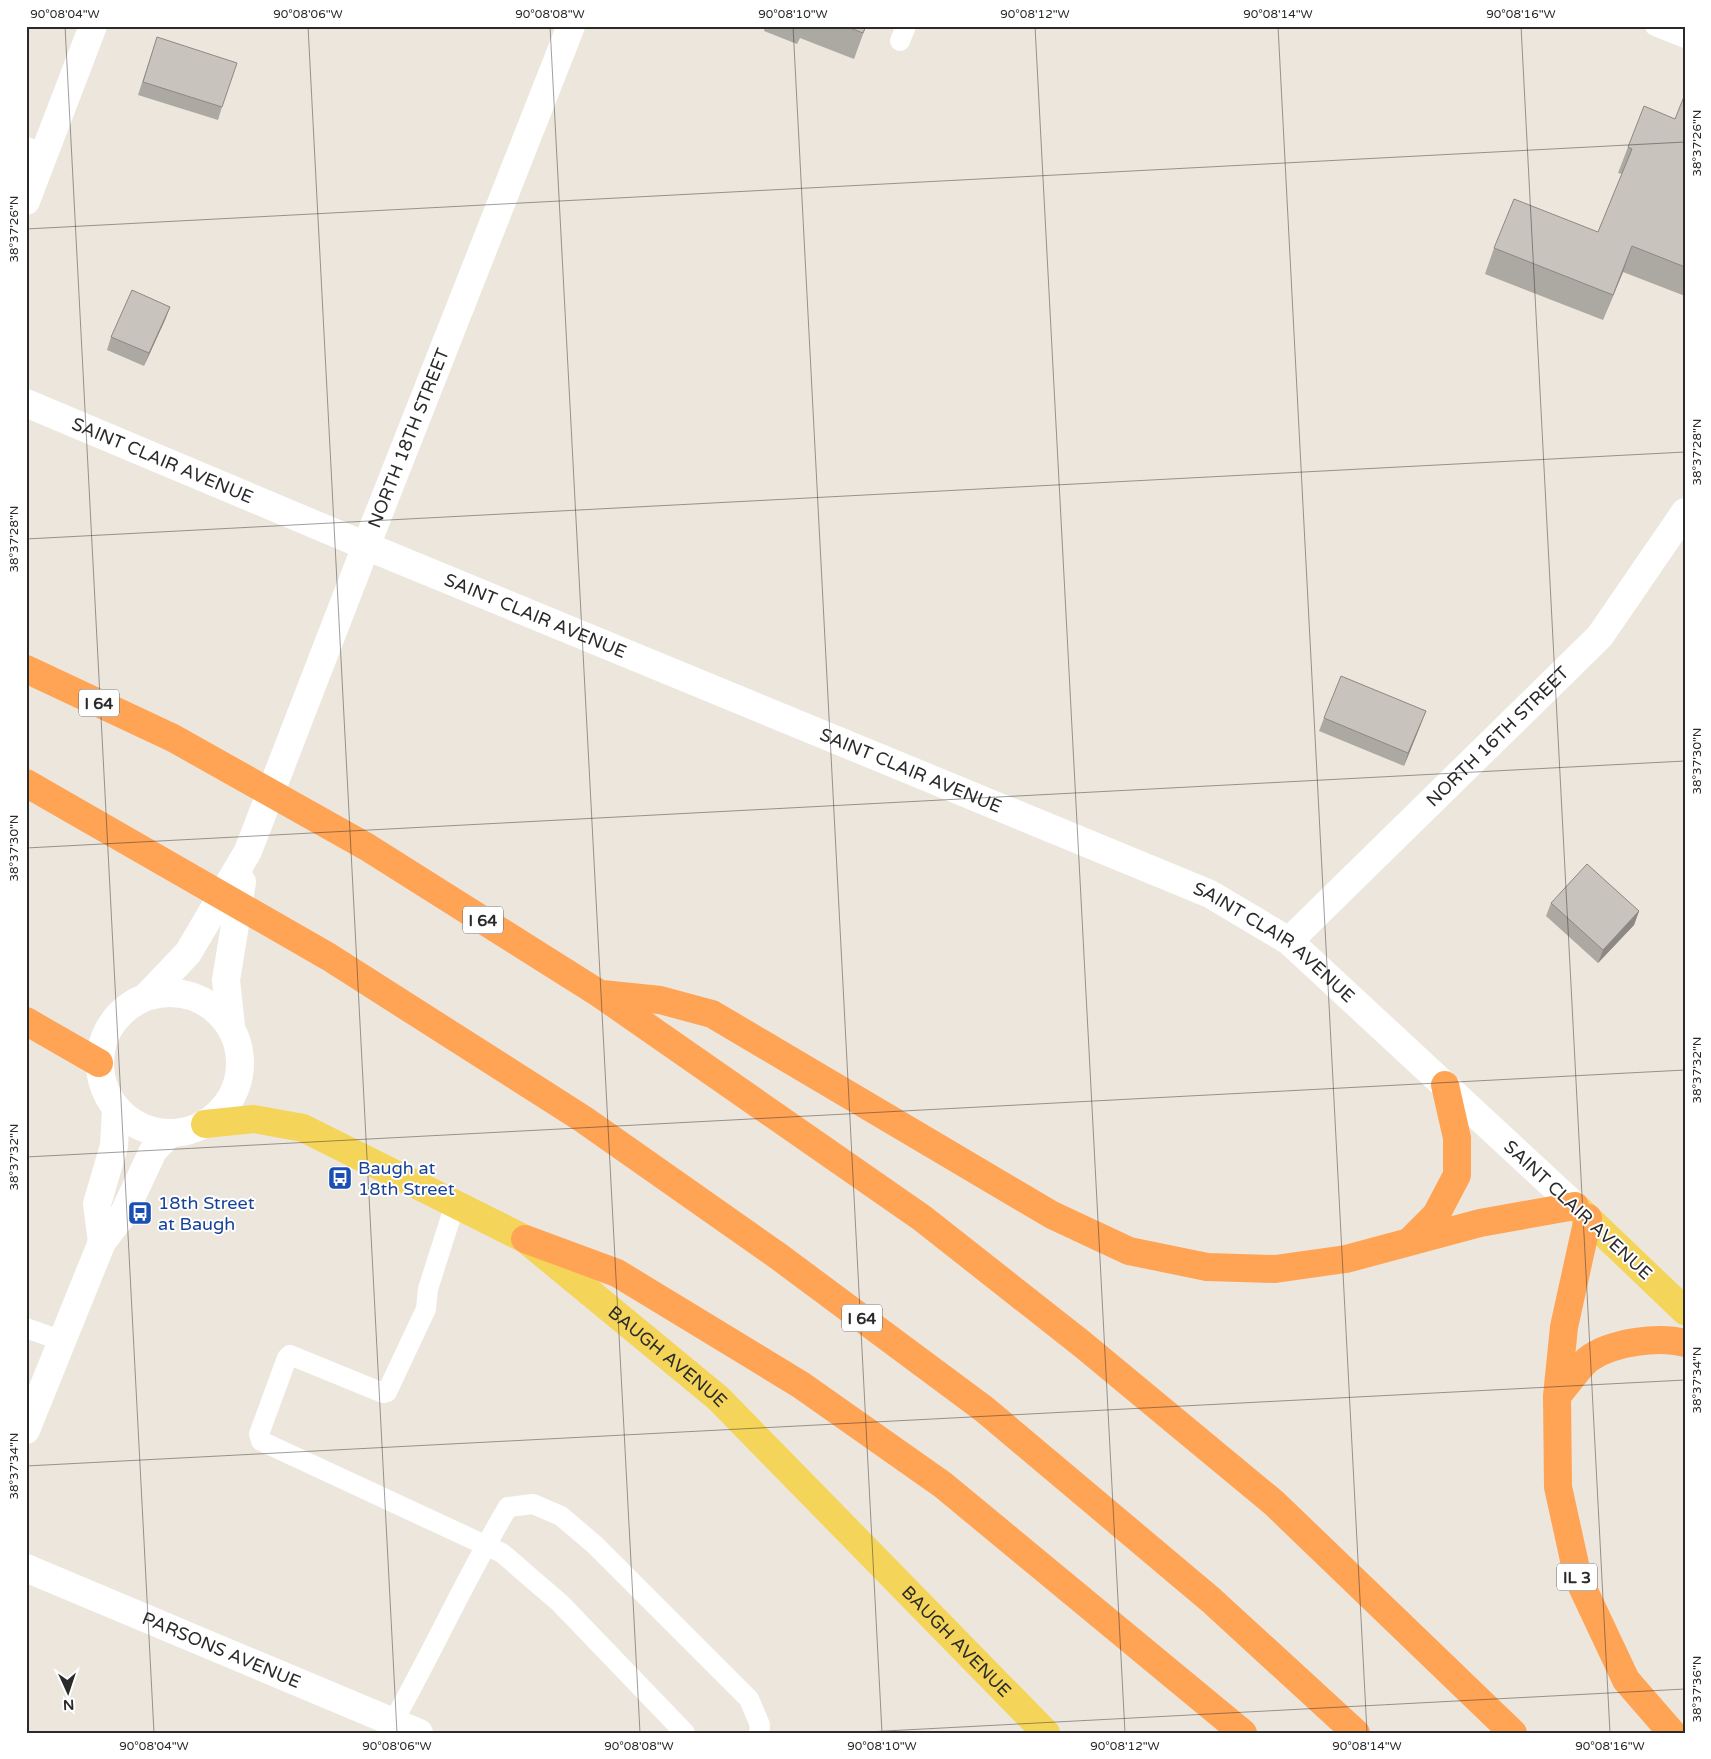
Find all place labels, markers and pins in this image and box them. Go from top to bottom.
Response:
place label: Baugh at 18th Street [358,1157,455,1200]
bus stop icon: Baugh at 18th Street [327,1165,353,1191]
place label: 18th Street at Baugh [158,1192,255,1235]
bus stop icon: 18th Street at Baugh [127,1200,153,1226]

